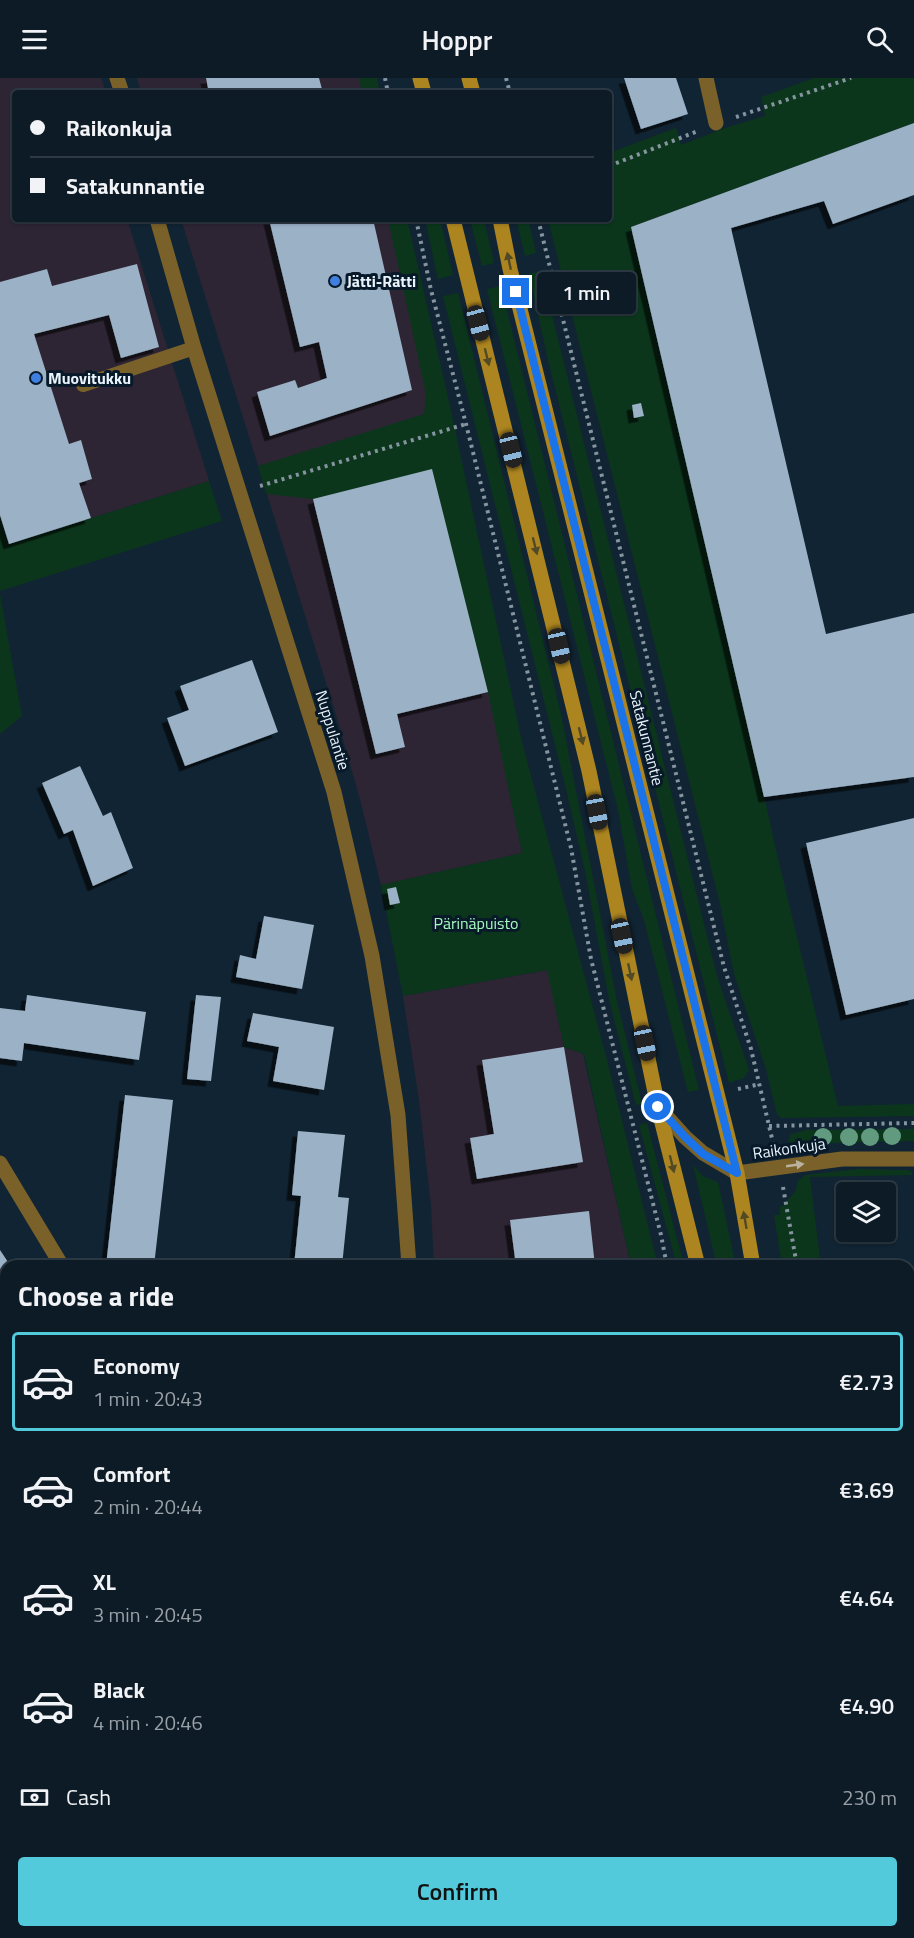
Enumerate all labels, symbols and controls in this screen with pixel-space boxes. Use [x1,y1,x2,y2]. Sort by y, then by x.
text: Hoppr [421,19,493,60]
icon: menu [18,23,51,56]
icon: search [863,23,896,56]
text: Raikonkuja [66,111,172,145]
text: Satakunnantie [66,169,205,203]
one-way arrow [503,252,513,270]
place label: Jätti-Rätti [347,269,416,293]
callout: 1 min [537,271,636,313]
marker: Jätti-Rätti [328,274,342,288]
text: 1 min [562,277,611,308]
route end [502,278,529,305]
car [465,303,491,343]
one-way arrow [483,348,493,367]
place label: Muovitukku [48,366,131,390]
marker: Muovitukku [29,371,43,385]
car [498,430,524,470]
one-way arrow [531,537,541,556]
car [546,626,572,666]
street label: Nuppulantie [310,687,356,773]
street label: Satakunnantie [624,688,670,788]
one-way arrow [576,727,586,745]
car [585,793,609,831]
park label: Pärinäpuisto [433,911,519,935]
car [609,917,635,955]
one-way arrow [626,963,635,982]
car [632,1024,658,1062]
route start [644,1093,671,1120]
street label: Raikonkuja [751,1131,827,1165]
one-way arrow [668,1154,678,1173]
one-way arrow [786,1161,805,1170]
map controls [836,1182,896,1242]
button: layers [836,1182,896,1242]
one-way arrow [740,1210,749,1229]
text: Choose a ride [18,1275,174,1316]
text: Economy [93,1349,180,1383]
icon: car [21,1355,75,1409]
text: €2.73 [839,1365,894,1399]
text: 1 min · 20:43 [93,1383,203,1414]
text: Comfort [93,1457,171,1491]
icon: car [21,1463,75,1517]
text: €3.69 [839,1473,894,1507]
text: 2 min · 20:44 [93,1491,203,1522]
text: XL [93,1565,116,1599]
icon: car [21,1571,75,1625]
text: €4.64 [839,1581,894,1615]
text: 3 min · 20:45 [93,1599,203,1630]
text: Black [93,1673,145,1707]
icon: car [21,1679,75,1733]
text: €4.90 [839,1689,894,1723]
text: 4 min · 20:46 [93,1707,203,1738]
text: Cash [66,1780,111,1814]
icon: cash [18,1781,51,1814]
text: 230 m [842,1782,897,1813]
button: Confirm [18,1857,897,1926]

